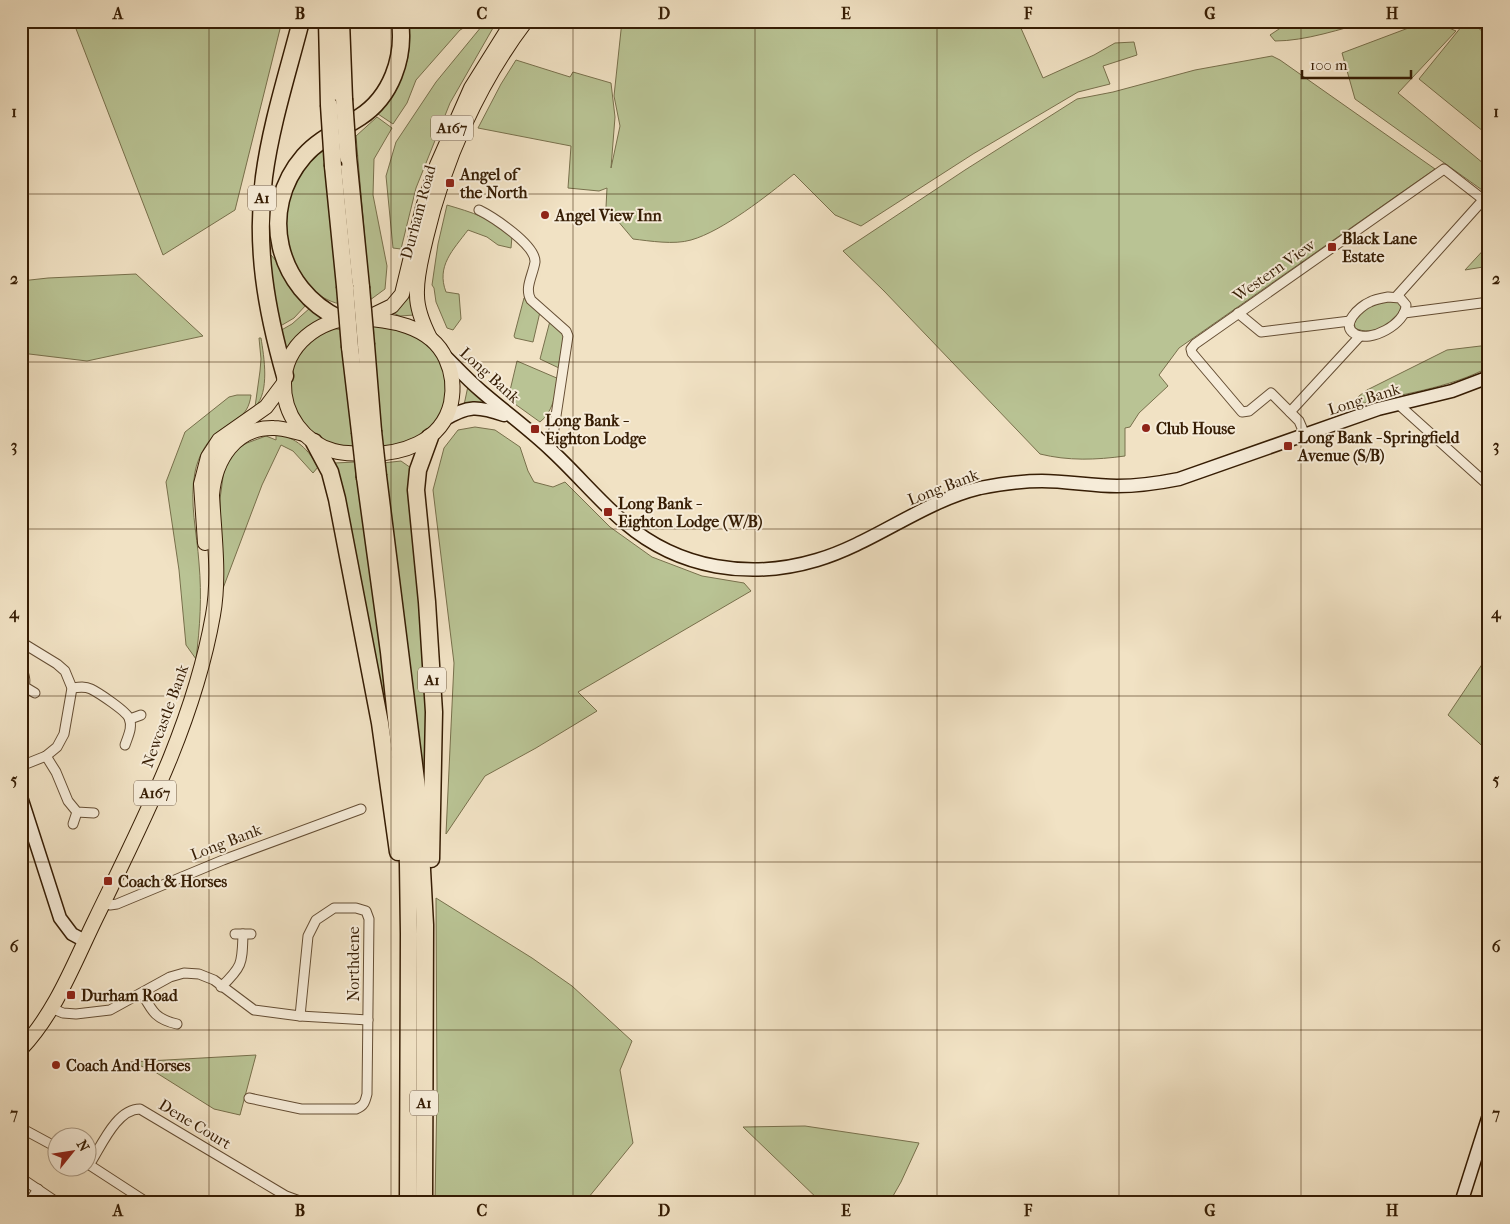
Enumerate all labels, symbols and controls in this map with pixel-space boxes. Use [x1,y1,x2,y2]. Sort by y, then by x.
text: A [112,4,124,23]
text: B [295,4,305,23]
text: C [477,4,488,23]
text: D [658,4,670,23]
text: E [841,4,851,23]
text: F [1023,4,1033,23]
text: G [1204,4,1216,23]
text: H [1386,4,1399,23]
scale bar [1302,48,1411,80]
text: 100 m [1310,56,1348,74]
text: 1 [11,102,17,121]
text: 1 [1493,102,1499,121]
road number: A167 [431,116,473,140]
street label: Durham Road [396,163,440,261]
place label: Angel of the North [459,165,528,202]
marker: Angel of the North [444,177,456,189]
road number: A1 [248,186,276,210]
place label: Angel View Inn [554,206,663,226]
marker: Angel View Inn [539,209,551,221]
place label: Black Lane Estate [1342,229,1417,266]
street label: Western View [1228,234,1320,306]
marker: Black Lane Estate [1326,241,1338,253]
text: 2 [10,269,18,288]
text: 2 [1492,269,1500,288]
street label: Long Bank [456,343,525,407]
street label: Long Bank [1326,379,1403,419]
place label: Long Bank - Eighton Lodge [545,411,646,449]
place label: Club House [1156,419,1235,438]
marker: Club House [1140,422,1152,434]
marker: Long Bank - Eighton Lodge [529,423,541,435]
place label: Long Bank - Springfield Avenue (S/B) [1297,428,1461,466]
text: 3 [11,436,17,456]
text: 3 [1493,436,1499,456]
marker: Long Bank - Springfield Avenue (S/B) [1282,440,1294,452]
street label: Long Bank [905,465,982,509]
place label: Long Bank - Eighton Lodge (W/B) [618,494,762,532]
marker: Long Bank - Eighton Lodge (W/B) [602,506,614,518]
text: 4 [8,603,20,623]
text: 4 [1490,603,1502,623]
street label: Newcastle Bank [138,661,193,770]
road number: A1 [418,668,446,692]
text: 5 [11,770,18,789]
text: 5 [1493,770,1500,789]
road number: A167 [134,780,176,806]
street label: Long Bank [188,820,265,864]
place label: Coach & Horses [118,872,227,891]
marker: Coach & Horses [102,875,114,887]
street label: Northdene [344,926,363,1002]
text: 6 [10,937,19,956]
text: 6 [1492,937,1501,956]
place label: Durham Road [81,986,179,1005]
marker: Durham Road [65,989,77,1001]
place label: Coach And Horses [66,1056,191,1075]
marker: Coach And Horses [50,1059,62,1071]
road number: A1 [410,1090,438,1116]
street label: Dene Court [155,1095,235,1153]
text: 7 [9,1104,18,1123]
text: 7 [1491,1104,1500,1123]
north arrow [48,1126,98,1176]
text: N [73,1137,93,1155]
text: A [112,1201,124,1220]
text: B [295,1201,305,1220]
text: C [477,1201,488,1220]
text: D [658,1201,670,1220]
text: E [841,1201,851,1220]
text: F [1023,1201,1033,1220]
text: G [1204,1201,1216,1220]
text: H [1386,1201,1399,1220]

